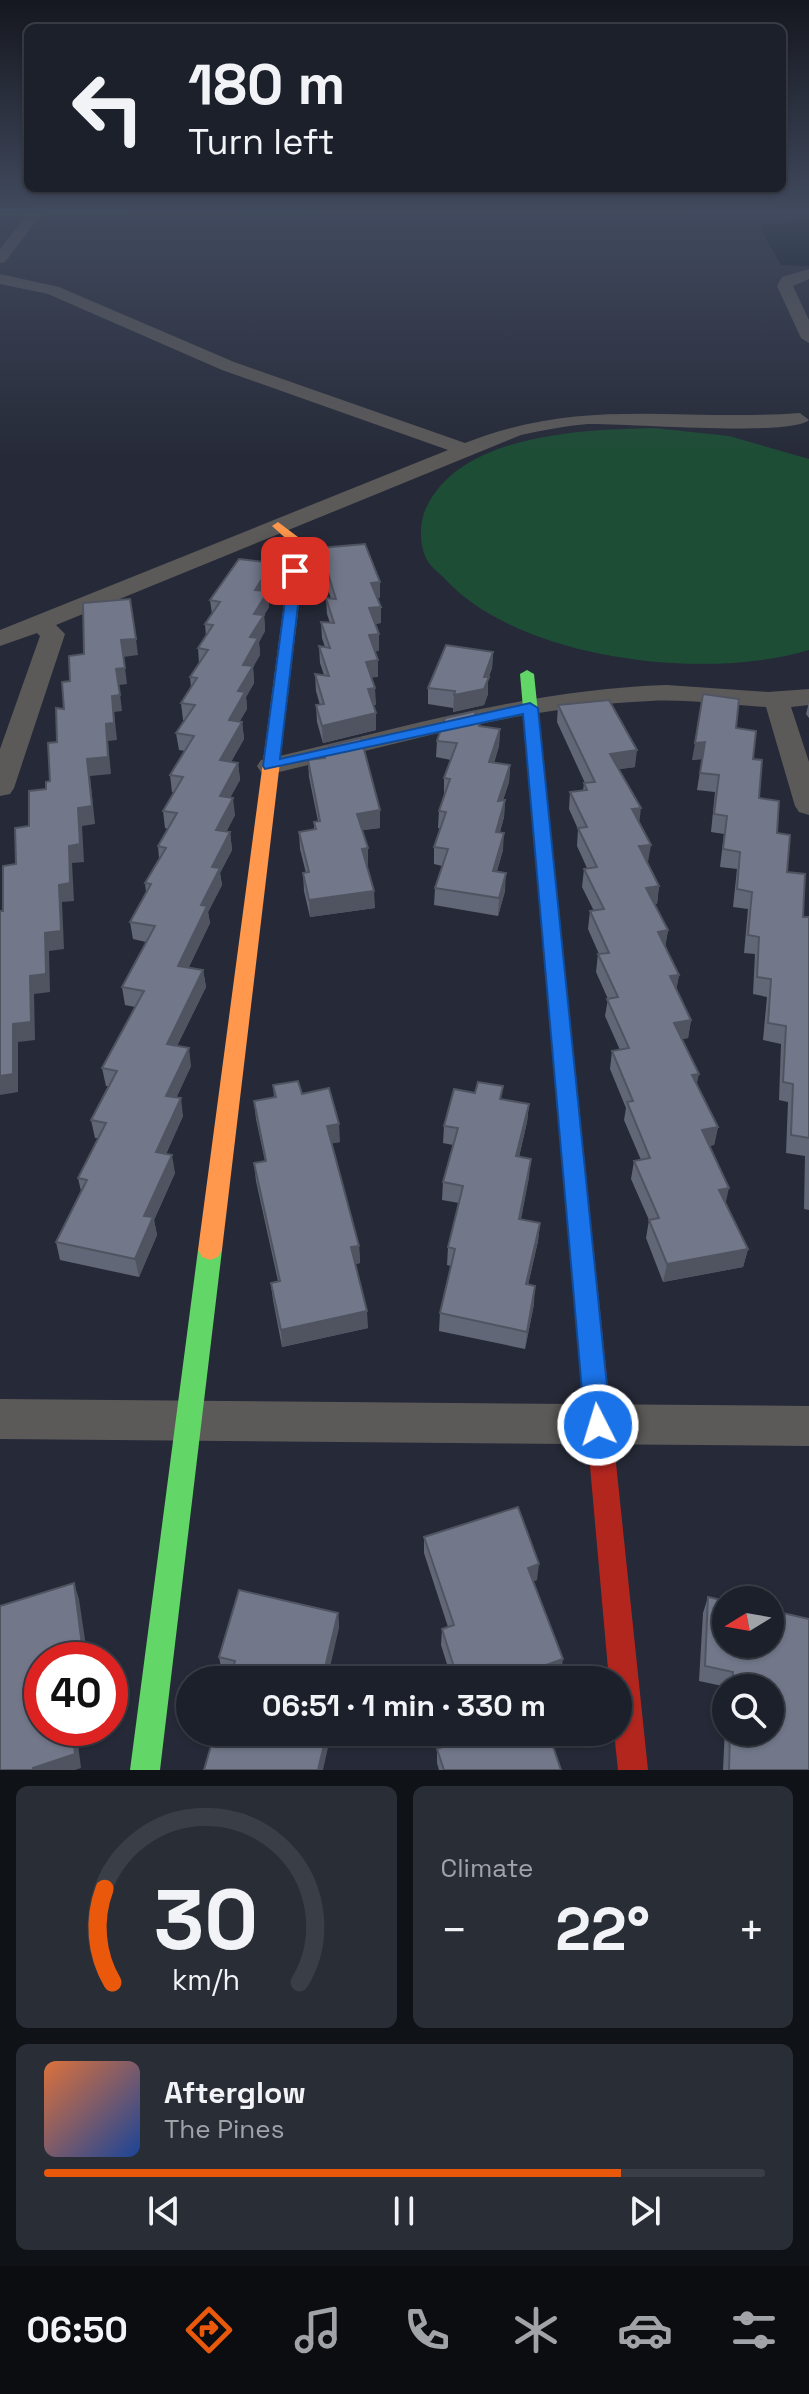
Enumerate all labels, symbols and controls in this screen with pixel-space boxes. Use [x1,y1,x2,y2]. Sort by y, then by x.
text: 180 m [188,49,345,120]
icon: left [56,56,160,160]
text: Turn left [188,119,335,165]
pin [261,537,329,605]
icon: arrive [273,549,317,593]
position arrow [556,1383,640,1467]
north arrow [712,1586,784,1658]
map controls [712,1586,784,1746]
speed limit sign: 40 [24,1642,128,1746]
button: search [712,1674,784,1746]
text: 06:51 · 1 min · 330 m [262,1686,546,1725]
text: Climate [441,1851,533,1885]
text: 30 [154,1867,258,1973]
text: 22° [555,1891,650,1968]
text: − [441,1902,468,1958]
text: + [738,1902,765,1958]
text: km/h [172,1962,240,1998]
text: Afterglow [164,2073,306,2112]
text: The Pines [164,2112,284,2146]
icon: previous [142,2189,186,2233]
icon: pause [382,2189,426,2233]
icon: next [623,2189,667,2233]
icon: directions [181,2302,237,2358]
icon: music [290,2302,346,2358]
icon: phone [399,2302,455,2358]
icon: climate [508,2302,564,2358]
icon: car [617,2302,673,2358]
icon: filters [726,2302,782,2358]
text: 06:50 [27,2307,128,2353]

